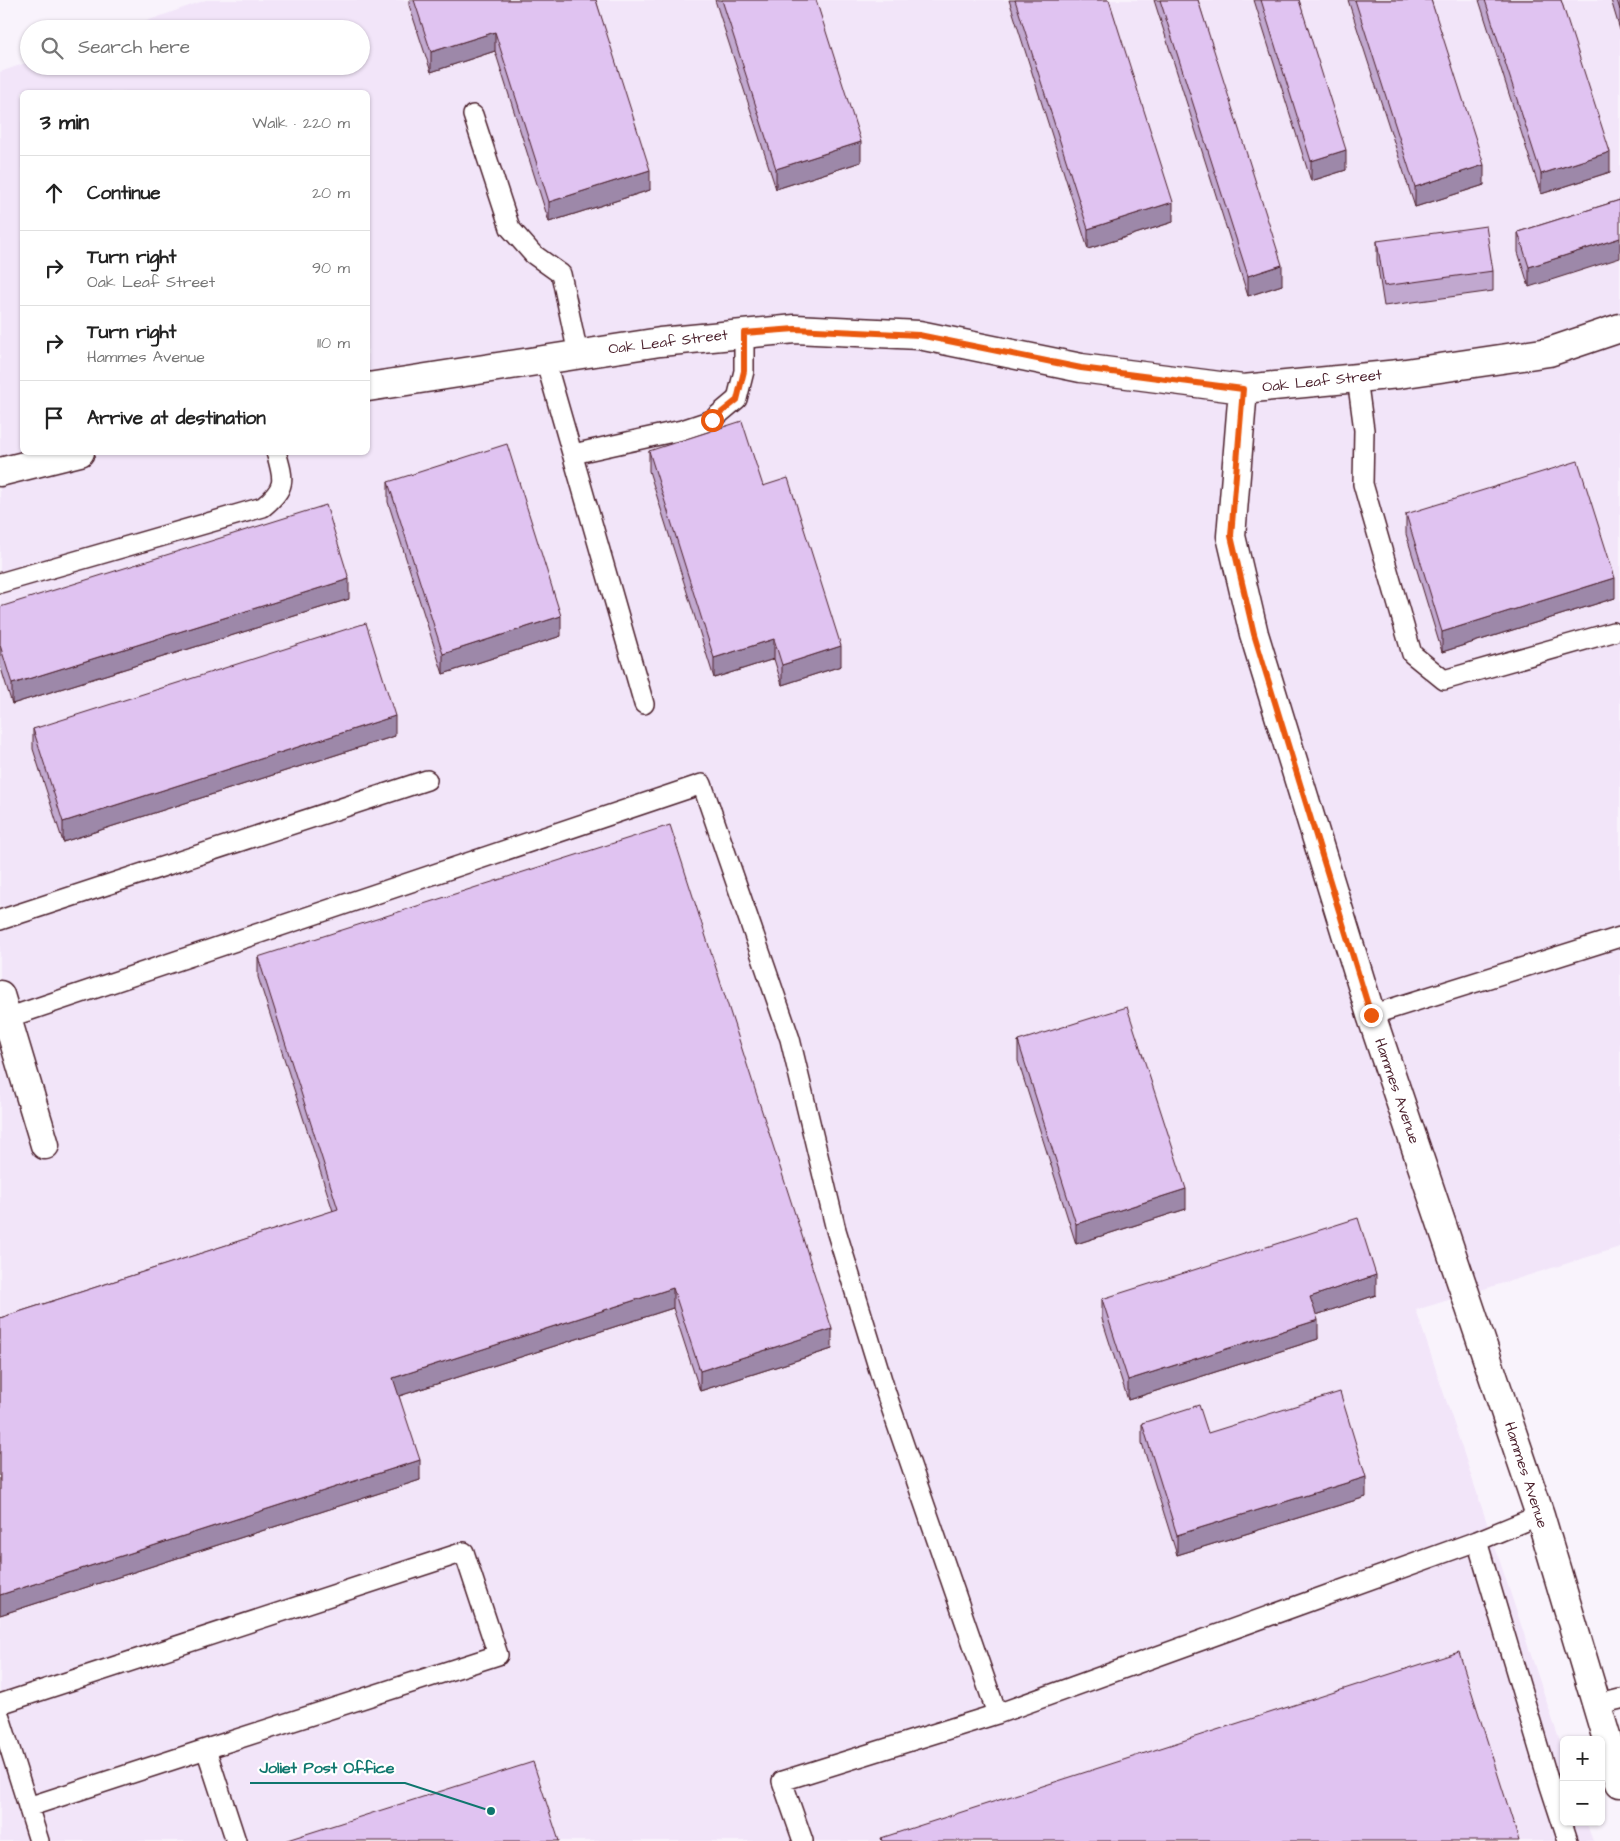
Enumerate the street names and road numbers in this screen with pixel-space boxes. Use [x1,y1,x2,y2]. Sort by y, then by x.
street label: Oak Leaf Street [607,324,729,360]
street label: Oak Leaf Street [1261,364,1383,398]
street label: Hammes Avenue [1369,1035,1425,1147]
street label: Hammes Avenue [1499,1419,1553,1531]

